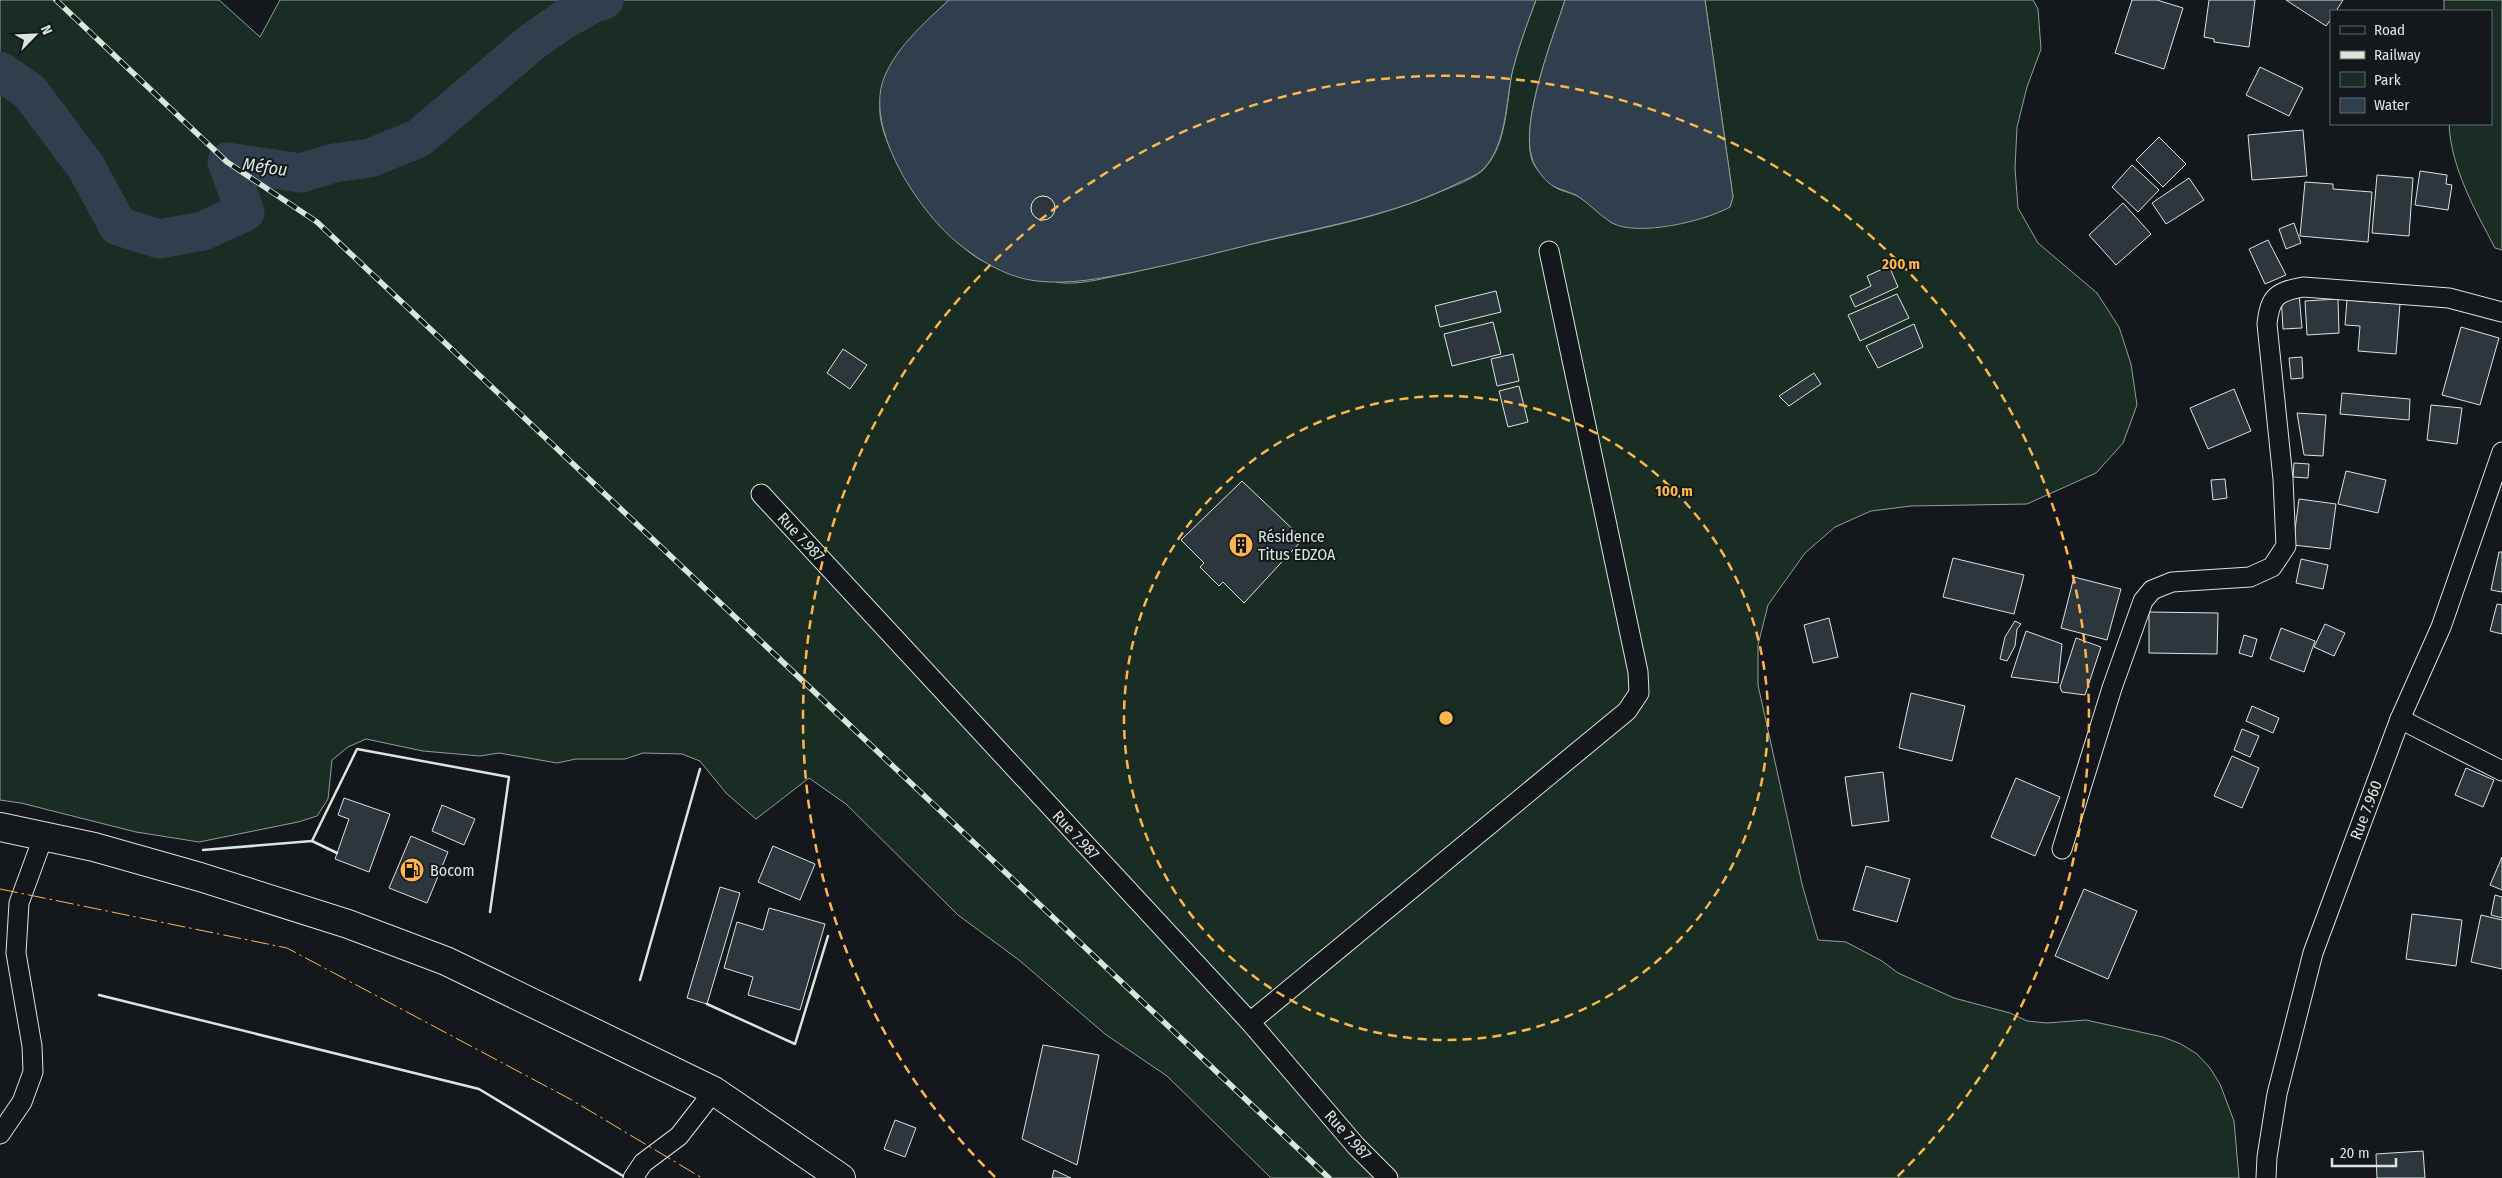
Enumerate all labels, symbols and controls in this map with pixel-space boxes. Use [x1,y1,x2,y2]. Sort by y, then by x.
north arrow [10,10,60,60]
legend [2330,10,2492,125]
text: Road [2374,21,2405,39]
text: N [37,23,56,37]
text: Railway [2374,46,2421,64]
text: Park [2374,71,2401,89]
text: Water [2374,96,2410,114]
water label: Méfou [241,153,289,181]
text: 200 m [1881,255,1920,273]
text: 100 m [1655,482,1693,500]
street label: Rue 7.987 [773,508,829,566]
place label: Résidence Titus EDZOA [1258,527,1336,564]
building icon: Résidence Titus EDZOA [1228,532,1254,558]
centre of rings [1437,709,1455,727]
street label: Rue 7.960 [2346,778,2386,842]
street label: Rue 7.987 [1048,806,1104,864]
fuel station icon: Bocom [399,857,425,883]
place label: Bocom [430,861,474,880]
street label: Rue 7.987 [1321,1106,1376,1164]
scale bar [2332,1136,2396,1168]
text: 20 m [2340,1144,2370,1162]

